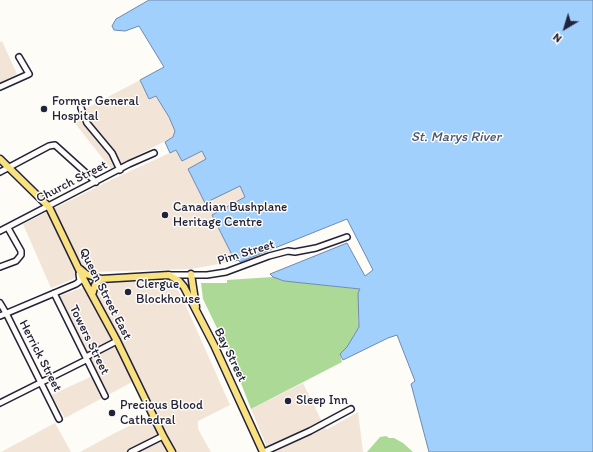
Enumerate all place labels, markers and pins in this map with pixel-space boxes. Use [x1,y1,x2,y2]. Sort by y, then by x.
place label: Former General Hospital [52,94,139,125]
marker: Former General Hospital [39,104,49,114]
place label: Canadian Bushplane Heritage Centre [173,200,287,231]
marker: Canadian Bushplane Heritage Centre [160,210,170,220]
place label: Clergue Blockhouse [136,277,200,308]
marker: Clergue Blockhouse [123,287,133,297]
place label: Sleep Inn [296,393,348,409]
marker: Sleep Inn [283,396,293,406]
place label: Precious Blood Cathedral [120,398,203,429]
marker: Precious Blood Cathedral [107,408,117,418]

